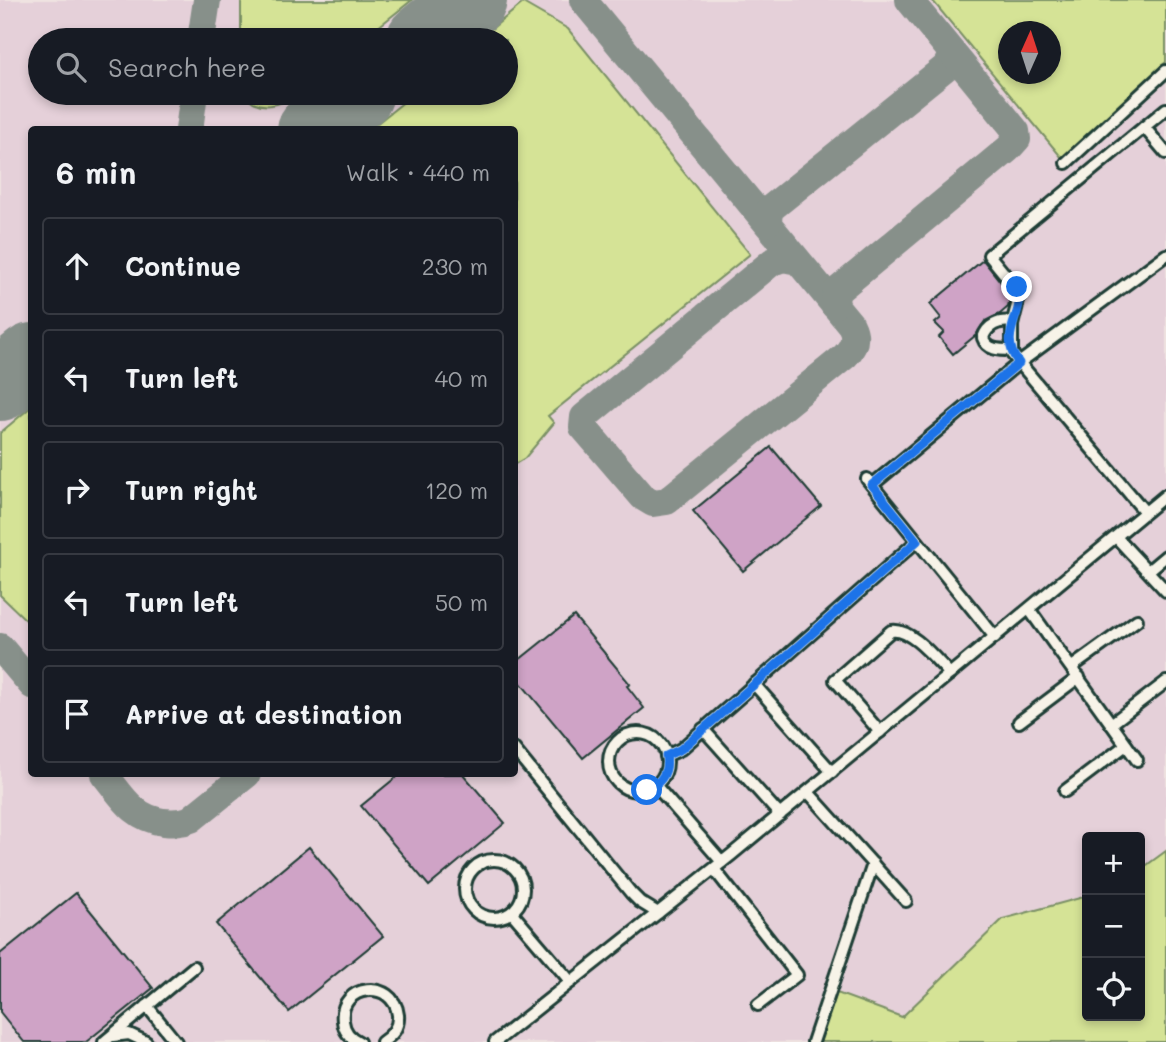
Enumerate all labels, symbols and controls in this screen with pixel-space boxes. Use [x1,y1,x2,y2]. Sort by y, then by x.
north arrow [998,21,1061,84]
search box [28,28,518,105]
icon: search [52,48,90,86]
text: Search here [108,50,266,84]
text: 6 min [56,152,136,192]
text: Walk · 440 m [346,157,490,187]
icon: ahead [58,247,96,285]
text: Continue [125,249,241,283]
text: 230 m [422,251,488,281]
route end [1001,271,1032,302]
icon: left [58,359,96,397]
text: Turn left [125,361,238,395]
text: 40 m [435,363,488,393]
icon: right [58,471,96,509]
text: Turn right [125,473,258,507]
text: 120 m [425,475,488,505]
icon: left [58,583,96,621]
text: Turn left [125,585,238,619]
text: 50 m [435,587,488,617]
icon: arrive [58,695,96,733]
text: Arrive at destination [125,697,402,731]
route start [631,774,662,805]
map controls [1082,832,1145,1021]
button: + [1082,832,1145,895]
button: − [1082,895,1145,958]
button: locate [1082,958,1145,1021]

